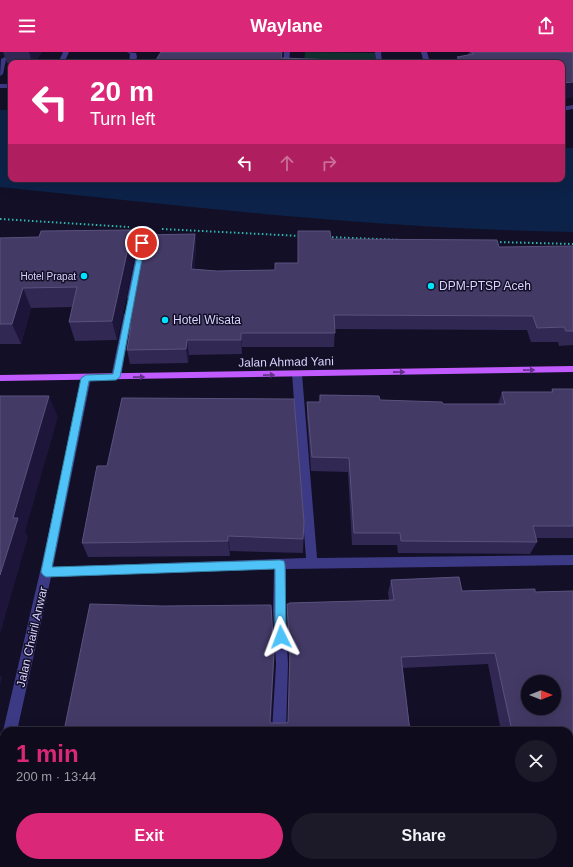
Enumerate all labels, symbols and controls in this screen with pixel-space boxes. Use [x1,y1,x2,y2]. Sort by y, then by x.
icon: menu [16,15,38,37]
icon: share [535,15,557,37]
text: Waylane [250,16,323,36]
icon: left [24,76,76,128]
text: 20 m [90,76,154,107]
text: Turn left [90,109,155,129]
icon: left [234,152,256,174]
icon: ahead [276,152,298,174]
icon: right [318,152,340,174]
pin [125,226,159,260]
icon: arrive [131,232,153,254]
place label: Hotel Prapat [20,271,76,282]
marker: Hotel Prapat [79,271,89,281]
place label: DPM-PTSP Aceh [439,279,531,293]
marker: DPM-PTSP Aceh [426,281,436,291]
place label: Hotel Wisata [173,313,241,327]
marker: Hotel Wisata [160,315,170,325]
street label: Jalan Ahmad Yani [238,354,334,370]
one-way arrow [523,367,536,373]
one-way arrow [393,369,405,376]
one-way arrow [263,372,276,378]
one-way arrow [133,374,146,380]
street label: Jalan Chairil Anwar [14,585,50,689]
position arrow [260,616,302,658]
north arrow [521,675,561,715]
map controls [521,675,561,715]
text: 1 min [16,740,79,767]
button: close [515,740,557,782]
text: 200 m · 13:44 [16,769,96,784]
button: Exit [16,813,283,859]
button: Share [291,813,557,859]

